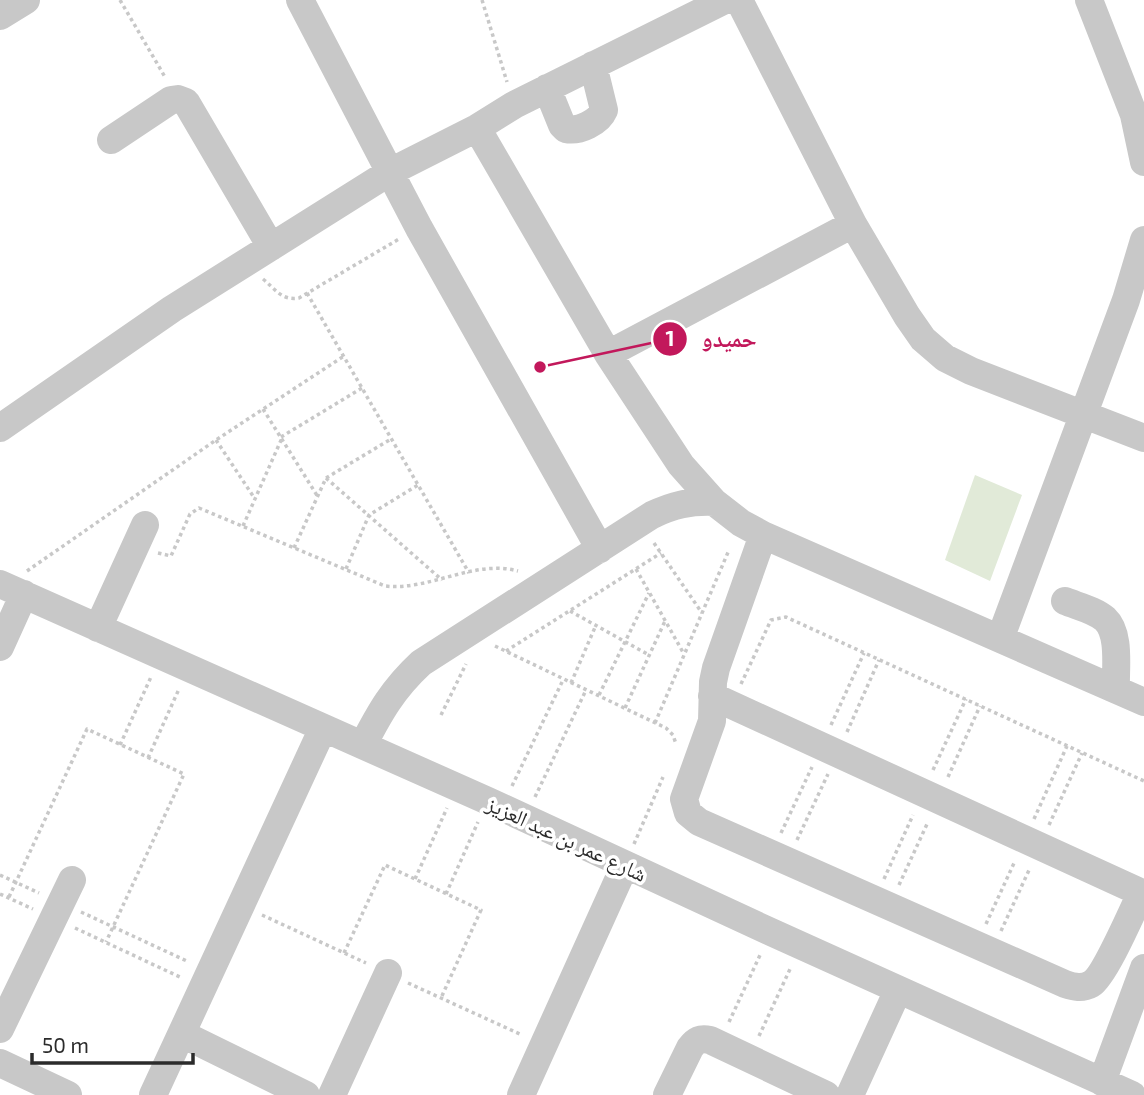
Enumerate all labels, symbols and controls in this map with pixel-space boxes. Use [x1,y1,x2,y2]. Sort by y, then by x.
callout: حميدو [653,317,771,361]
text: حميدو [701,324,757,353]
text: 1 [665,325,675,350]
street label: شارع عمر بن عبد العزيز [481,790,651,888]
scale bar [32,1021,192,1066]
text: 50 m [42,1032,89,1057]

